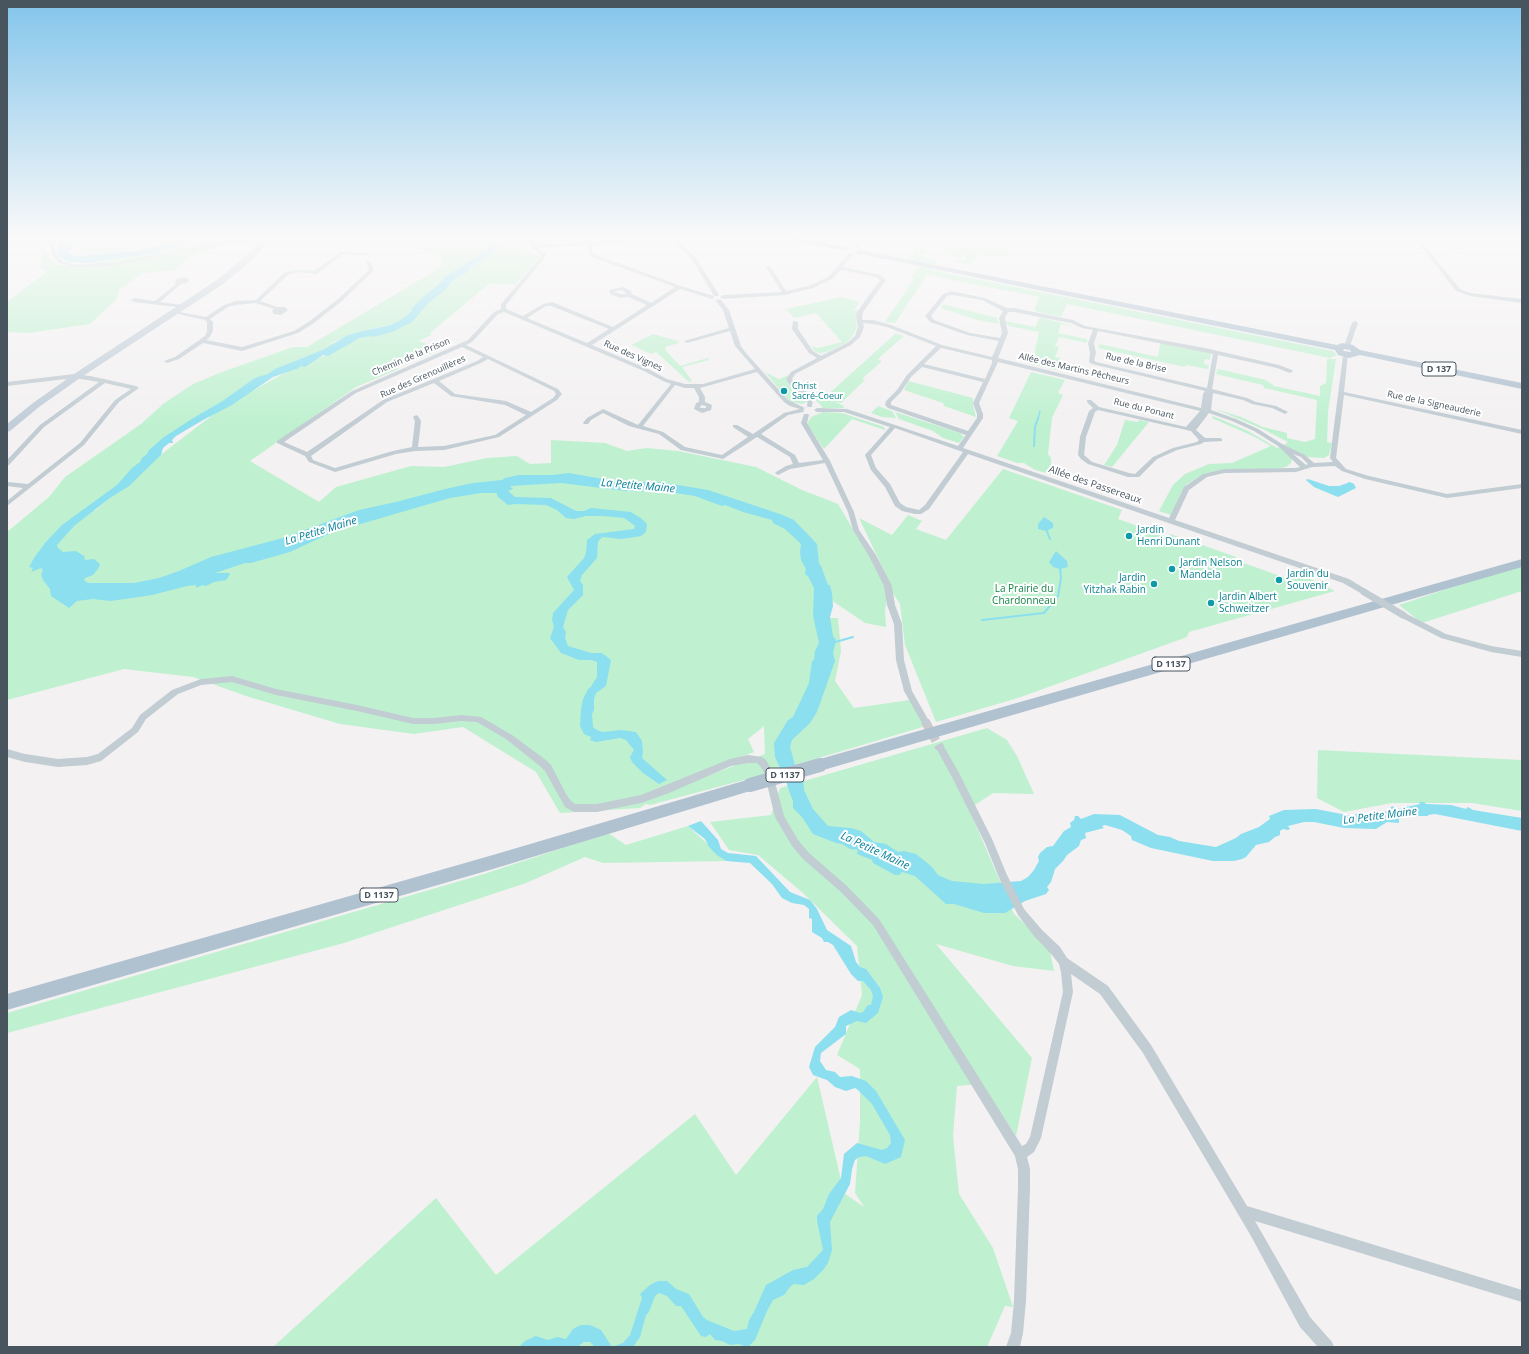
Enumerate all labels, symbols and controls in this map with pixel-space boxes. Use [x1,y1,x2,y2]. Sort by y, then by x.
street label: Chemin de la Prison [370,336,452,378]
street label: Rue des Vignes [602,338,664,374]
street label: Allée des Martins Pêcheurs [1018,351,1130,387]
street label: Rue de la Brise [1105,351,1167,375]
street label: Rue des Grenouillères [379,353,467,401]
road number: D 137 [1422,362,1456,376]
place label: Christ Sacré-Coeur [792,381,843,402]
marker: Christ Sacré-Coeur [779,386,789,396]
street label: Rue de la Signeauderie [1386,389,1482,419]
street label: Rue du Ponant [1113,396,1175,422]
street label: Allée des Passereaux [1047,463,1143,507]
water label: La Petite Maine [600,476,676,496]
water label: La Petite Maine [283,514,359,548]
place label: Jardin Henri Dunant [1137,524,1200,548]
marker: Jardin Henri Dunant [1124,531,1134,541]
place label: Jardin Nelson Mandela [1180,557,1242,580]
marker: Jardin Nelson Mandela [1167,564,1177,574]
place label: Jardin du Souvenir [1287,568,1329,592]
place label: Jardin Yitzhak Rabin [1084,572,1146,596]
marker: Jardin du Souvenir [1274,575,1284,585]
marker: Jardin Yitzhak Rabin [1149,579,1159,589]
park label: La Prairie du Chardonneau [992,583,1056,606]
place label: Jardin Albert Schweitzer [1219,591,1277,614]
marker: Jardin Albert Schweitzer [1206,598,1216,608]
road number: D 1137 [1152,657,1190,671]
road number: D 1137 [766,768,804,782]
water label: La Petite Maine [1342,805,1418,827]
water label: La Petite Maine [838,829,912,873]
road number: D 1137 [360,888,398,902]

